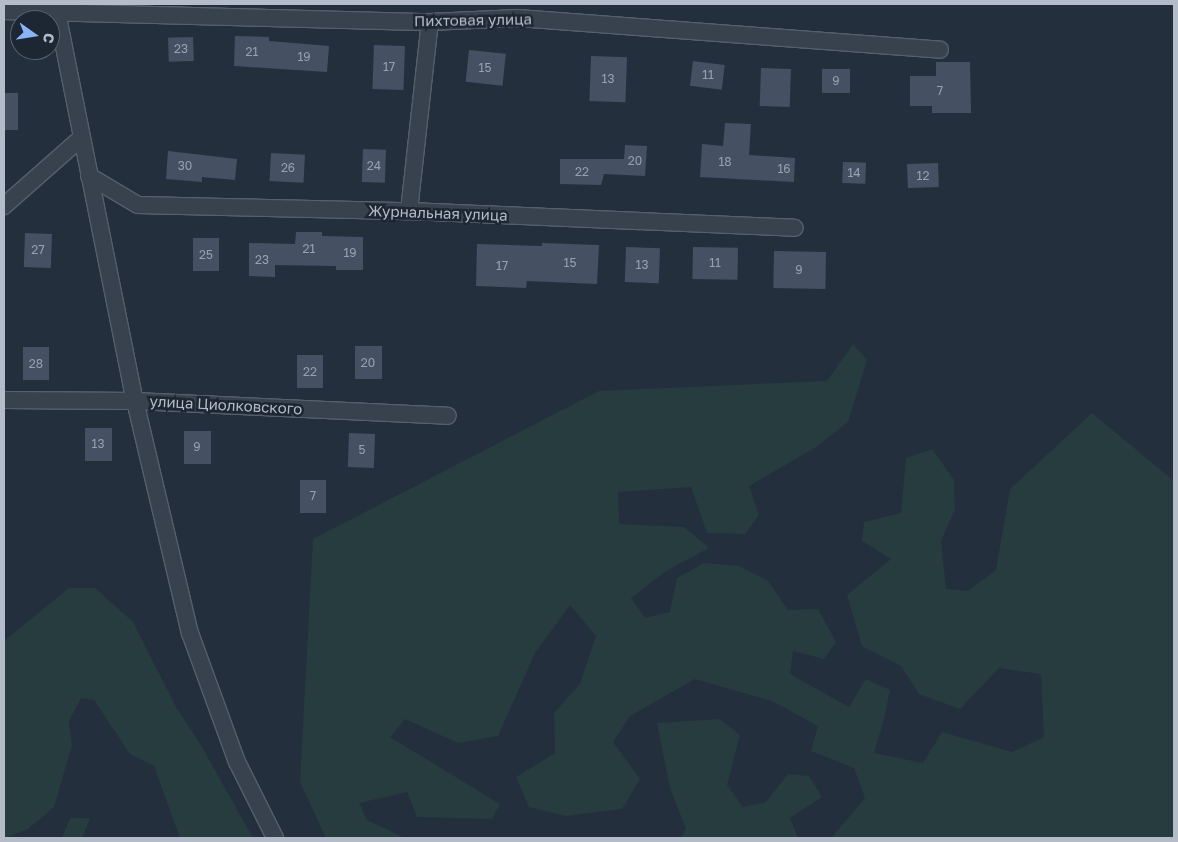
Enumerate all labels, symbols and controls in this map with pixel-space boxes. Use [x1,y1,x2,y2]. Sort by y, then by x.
north arrow [10,10,60,60]
street label: Пихтовая улица [414,10,532,30]
text: С [40,31,59,45]
house number: 23 [174,42,188,56]
house number: 21 [246,45,258,59]
house number: 19 [297,50,311,64]
house number: 17 [383,60,395,74]
house number: 15 [479,61,491,75]
house number: 11 [702,68,714,82]
house number: 13 [602,72,614,86]
house number: 9 [832,74,840,88]
house number: 7 [937,84,943,98]
house number: 20 [628,154,642,168]
house number: 18 [718,155,732,169]
house number: 30 [178,159,192,173]
house number: 24 [367,159,381,173]
house number: 26 [281,161,295,175]
house number: 16 [777,162,791,176]
house number: 22 [575,165,589,179]
house number: 14 [847,166,861,180]
house number: 12 [917,169,929,183]
street label: Журнальная улица [368,202,508,224]
house number: 21 [303,242,315,256]
house number: 27 [31,243,45,257]
house number: 19 [343,246,357,260]
house number: 25 [199,248,213,262]
house number: 23 [255,253,269,267]
house number: 15 [564,256,576,270]
house number: 11 [709,256,721,270]
house number: 13 [636,258,648,272]
house number: 17 [496,259,508,273]
house number: 9 [795,263,803,277]
house number: 20 [361,356,375,370]
house number: 28 [29,357,43,371]
house number: 22 [303,365,317,379]
street label: улица Циолковского [149,392,303,418]
house number: 13 [92,437,104,451]
house number: 9 [193,440,201,454]
house number: 5 [359,443,365,457]
house number: 7 [310,489,316,503]

